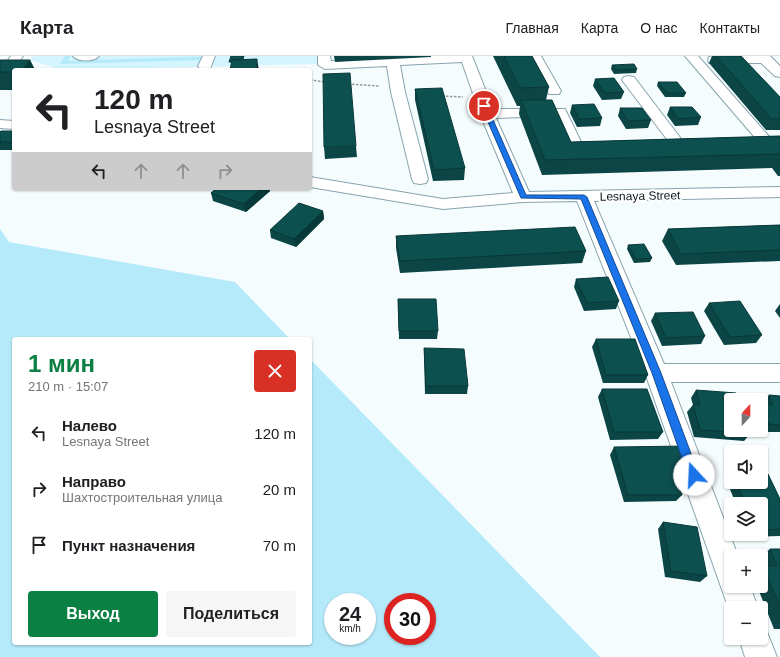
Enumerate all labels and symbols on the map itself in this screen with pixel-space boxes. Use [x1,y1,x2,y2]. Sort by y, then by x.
pin [467,89,501,123]
street label: Lesnaya Street [600,188,681,204]
north arrow [724,393,768,437]
position arrow [673,454,715,496]
speed limit sign: 30 [384,593,436,645]

